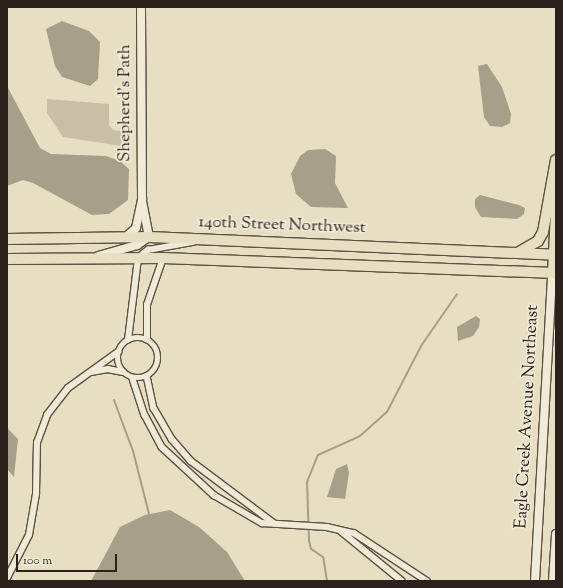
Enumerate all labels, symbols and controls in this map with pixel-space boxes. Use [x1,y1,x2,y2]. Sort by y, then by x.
street label: Shepherd's Path [116,44,136,162]
street label: 140th Street Northwest [198,213,366,239]
street label: Eagle Creek Avenue Northeast [512,305,544,529]
scale bar [18,546,119,572]
text: 100 m [23,552,52,570]

